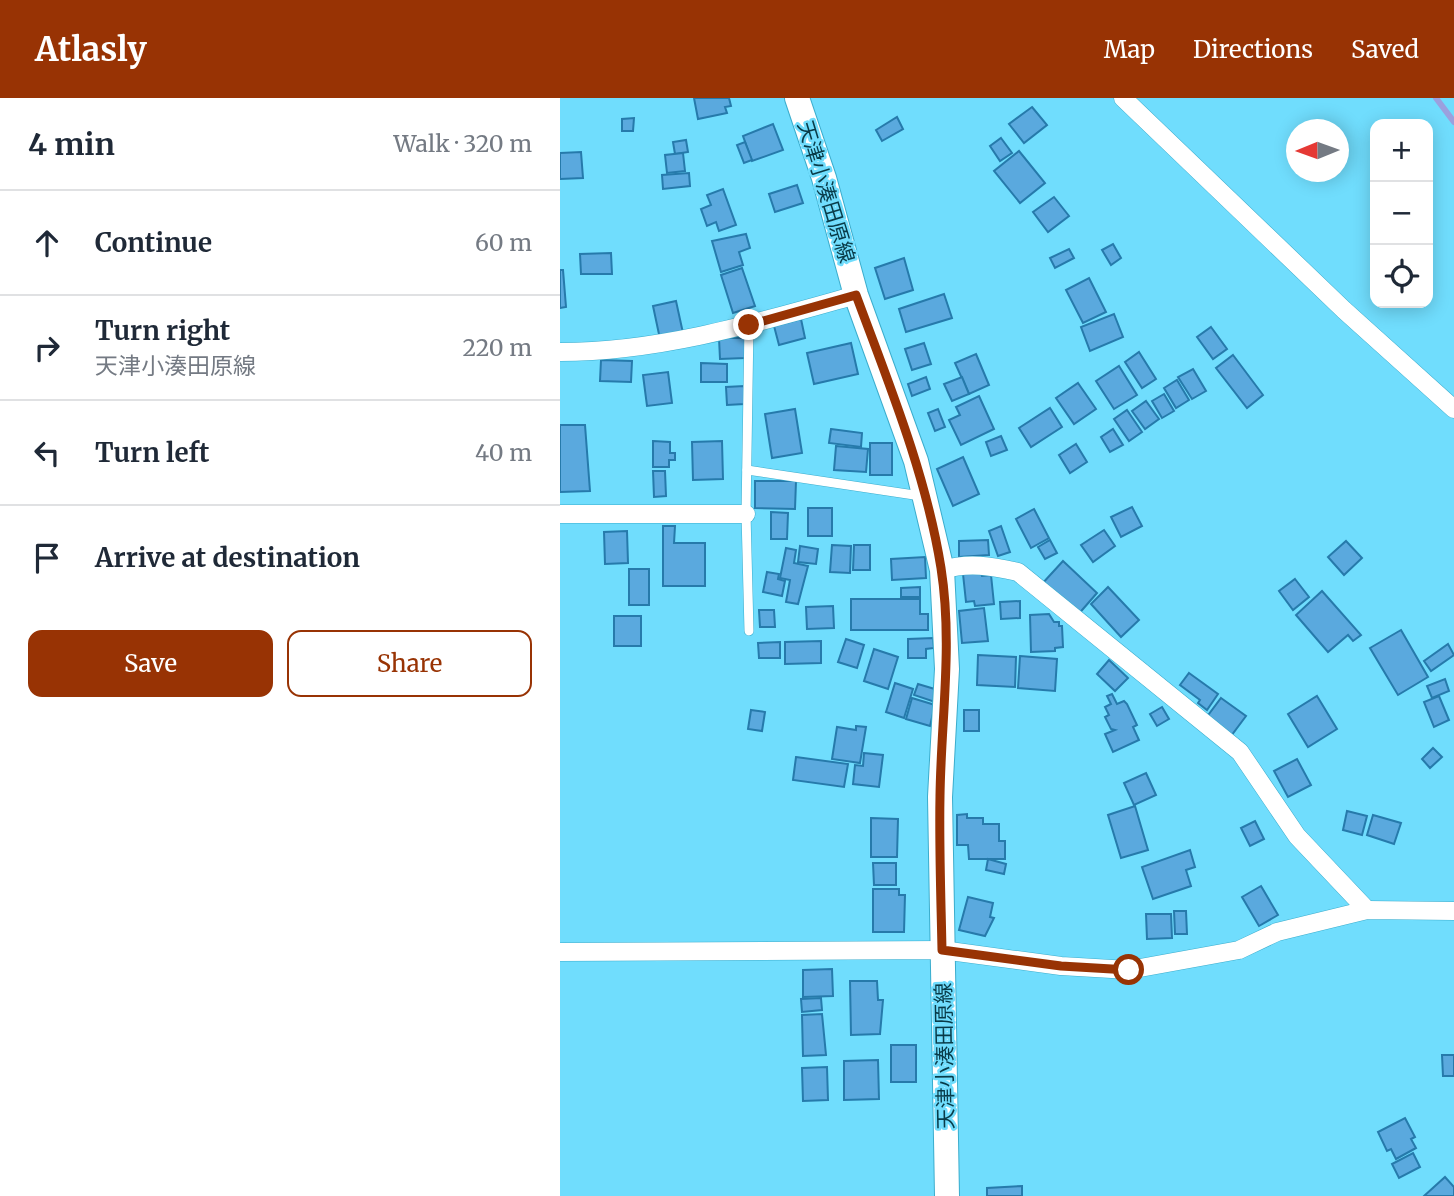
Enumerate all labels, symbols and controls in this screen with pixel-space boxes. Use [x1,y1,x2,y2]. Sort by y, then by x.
text: Atlasly [35,29,147,70]
text: Map [1104,34,1155,65]
text: Directions [1193,34,1313,65]
text: Saved [1351,34,1419,65]
street label: 天津小湊田原線 [792,118,861,266]
north arrow [1286,119,1349,182]
map controls [1370,119,1433,308]
button: + [1370,119,1433,182]
text: 4 min [28,125,115,163]
text: Walk · 320 m [394,129,532,158]
button: − [1370,182,1433,245]
icon: ahead [28,224,66,262]
text: Continue [95,226,212,259]
text: 60 m [475,228,532,257]
button: locate [1370,245,1433,308]
route end [733,309,764,340]
text: Turn right [95,314,230,347]
icon: right [28,329,66,367]
text: 220 m [462,333,532,362]
text: 天津小湊田原線 [95,351,256,380]
icon: left [28,434,66,472]
text: Turn left [95,436,209,469]
text: 40 m [475,438,532,467]
icon: arrive [28,539,66,577]
text: Arrive at destination [95,541,360,574]
button: Save [28,630,273,697]
button: Share [287,630,532,697]
route start [1113,954,1144,985]
street label: 天津小湊田原線 [930,982,959,1130]

